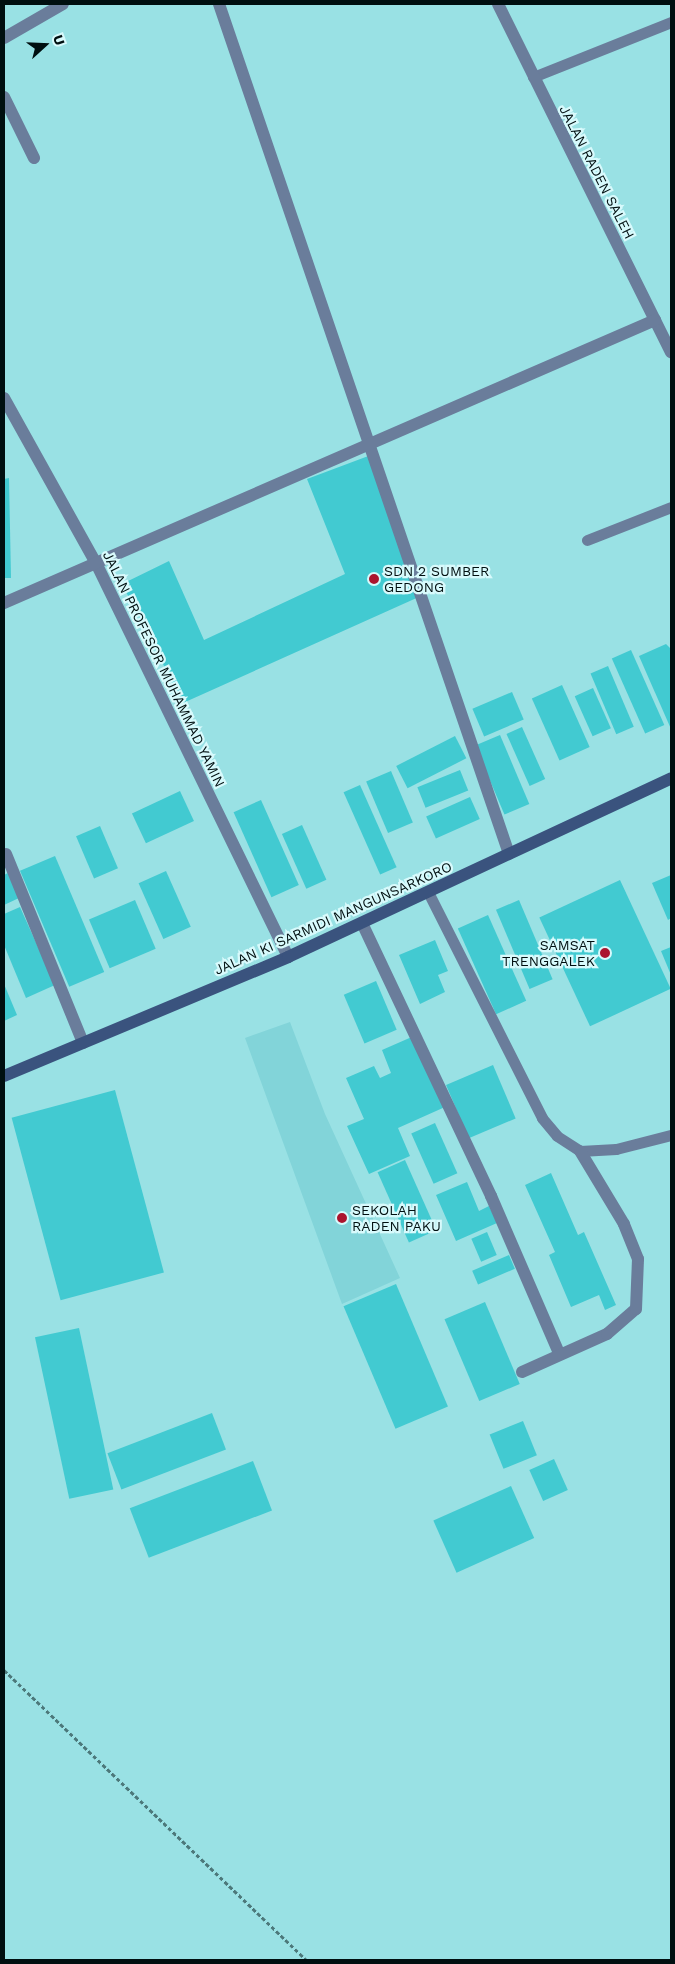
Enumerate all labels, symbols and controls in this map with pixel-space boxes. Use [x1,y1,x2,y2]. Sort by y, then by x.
north arrow [20,20,70,70]
text: U [50,32,68,47]
street label: JALAN RADEN SALEH [556,102,638,242]
street label: JALAN PROFESOR MUHAMMAD YAMIN [99,548,229,790]
place label: SDN 2 SUMBER GEDONG [384,563,489,596]
marker: SDN 2 SUMBER GEDONG [368,573,380,585]
street label: JALAN KI SARMIDI MANGUNSARKORO [212,858,454,978]
place label: SAMSAT TRENGGALEK [502,937,595,970]
marker: SAMSAT TRENGGALEK [599,947,611,959]
place label: SEKOLAH RADEN PAKU [352,1202,441,1234]
marker: SEKOLAH RADEN PAKU [336,1212,348,1224]

